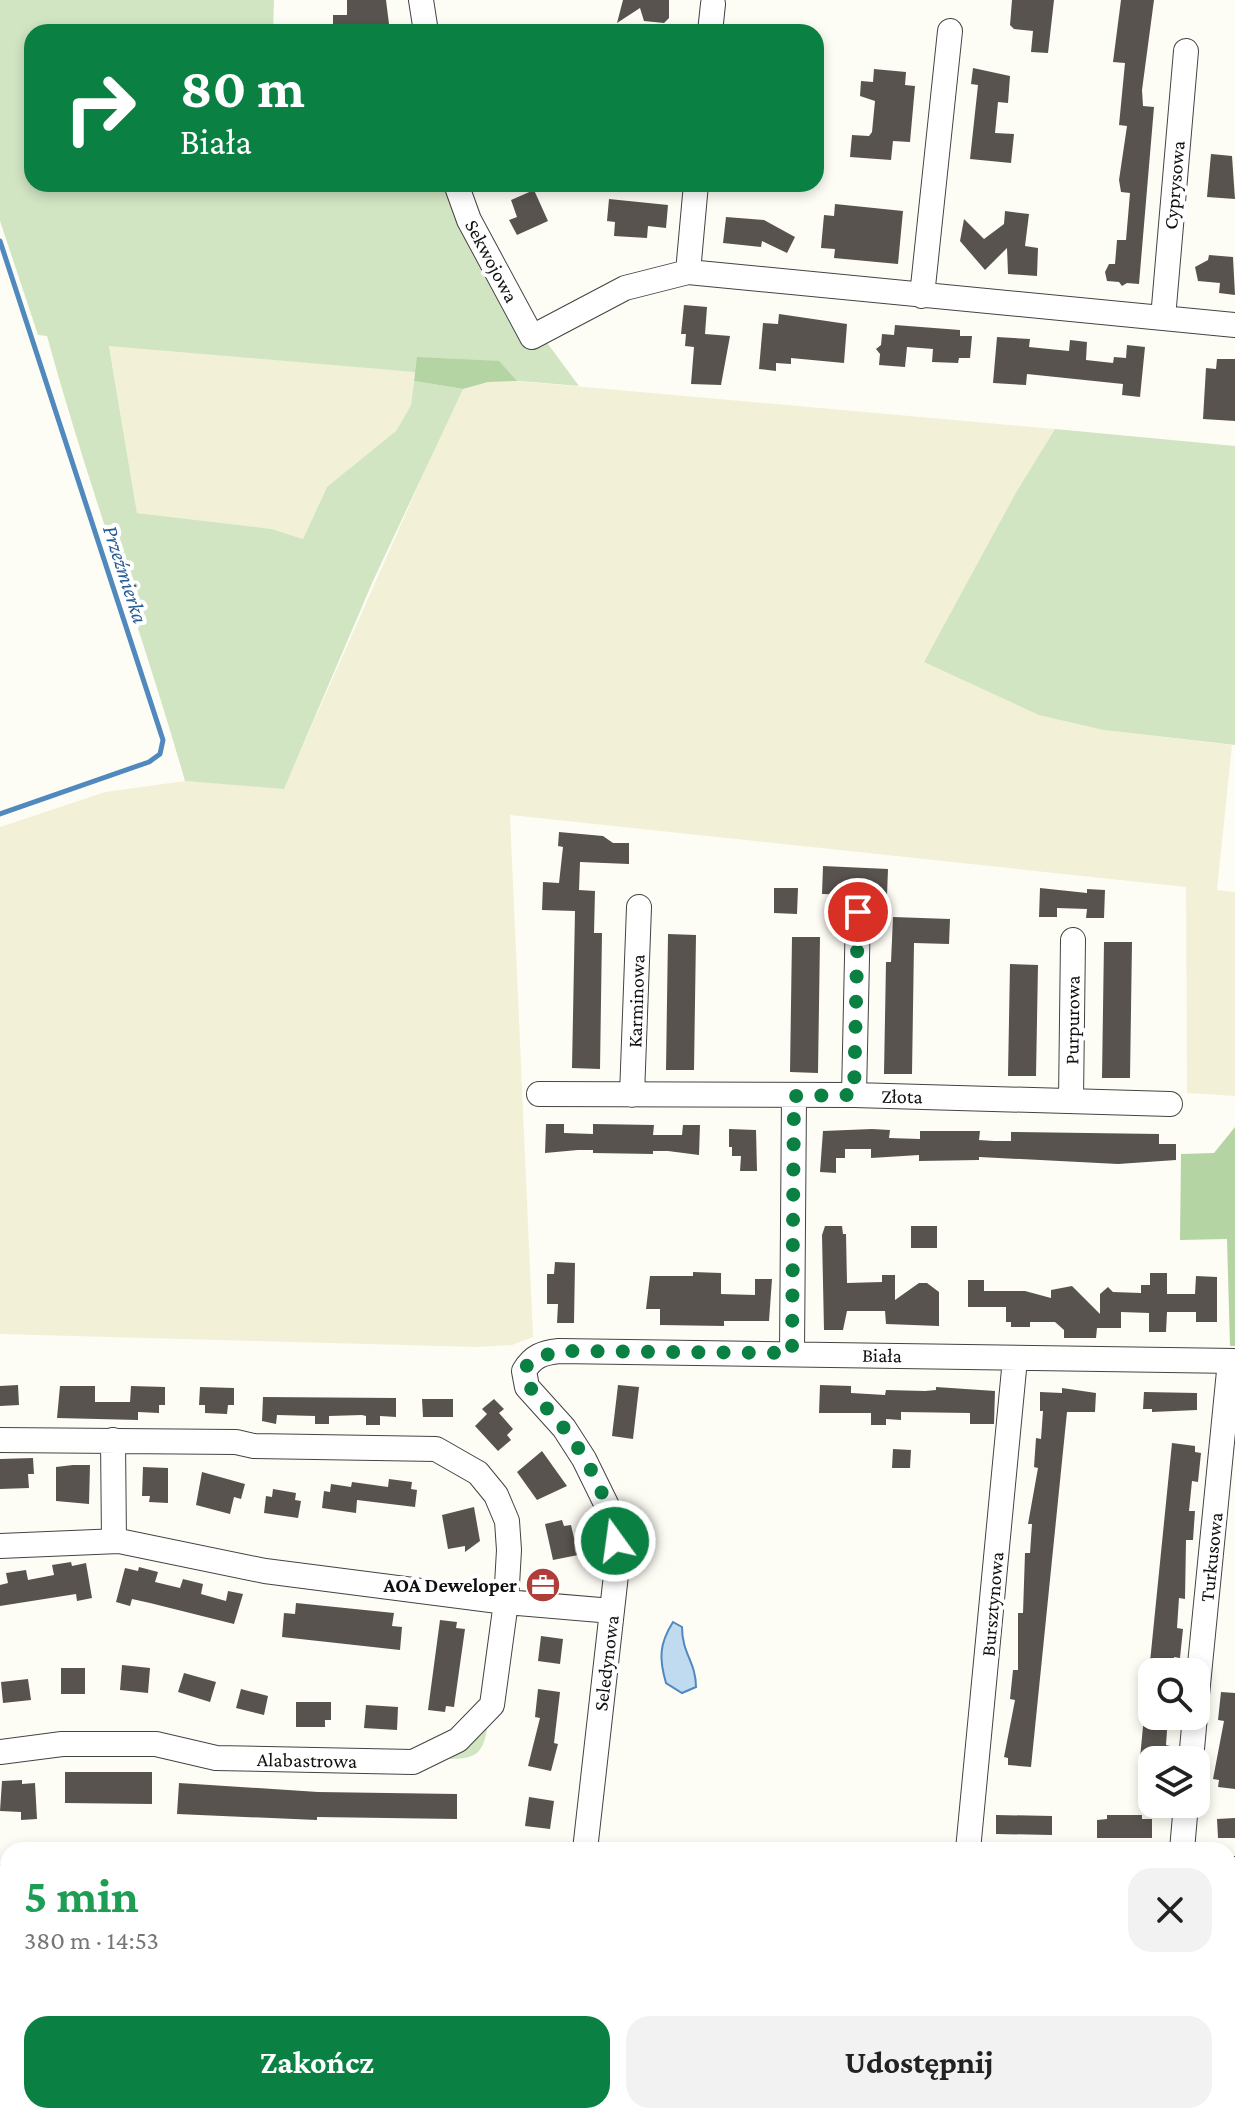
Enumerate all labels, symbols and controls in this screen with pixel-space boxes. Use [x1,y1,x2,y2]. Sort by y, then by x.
icon: right [48,56,152,160]
text: 80 m [180,57,305,119]
text: Biała [180,122,252,162]
street label: Cyprysowa [1159,140,1190,231]
street label: Sekwojowa [460,216,523,307]
water label: Przeźmierka [98,522,153,626]
pin [824,878,892,946]
icon: arrive [836,890,880,934]
street label: Karminowa [623,954,649,1048]
street label: Purpurowa [1060,975,1085,1065]
street label: Złota [881,1085,923,1107]
street label: Biała [862,1344,902,1366]
position arrow [573,1499,657,1583]
street label: Turkusowa [1195,1511,1227,1603]
street label: Bursztynowa [976,1551,1009,1657]
office icon: AOA Deweloper [524,1566,562,1604]
place label: AOA Deweloper [383,1574,517,1596]
street label: Seledynowa [589,1614,624,1712]
map controls [1138,1658,1210,1818]
button: search [1138,1658,1210,1730]
button: layers [1138,1746,1210,1818]
street label: Alabastrowa [257,1748,357,1772]
button: close [1128,1868,1212,1952]
text: 5 min [24,1869,139,1922]
text: 380 m · 14:53 [24,1926,159,1955]
button: Zakończ [24,2016,610,2108]
button: Udostępnij [626,2016,1212,2108]

